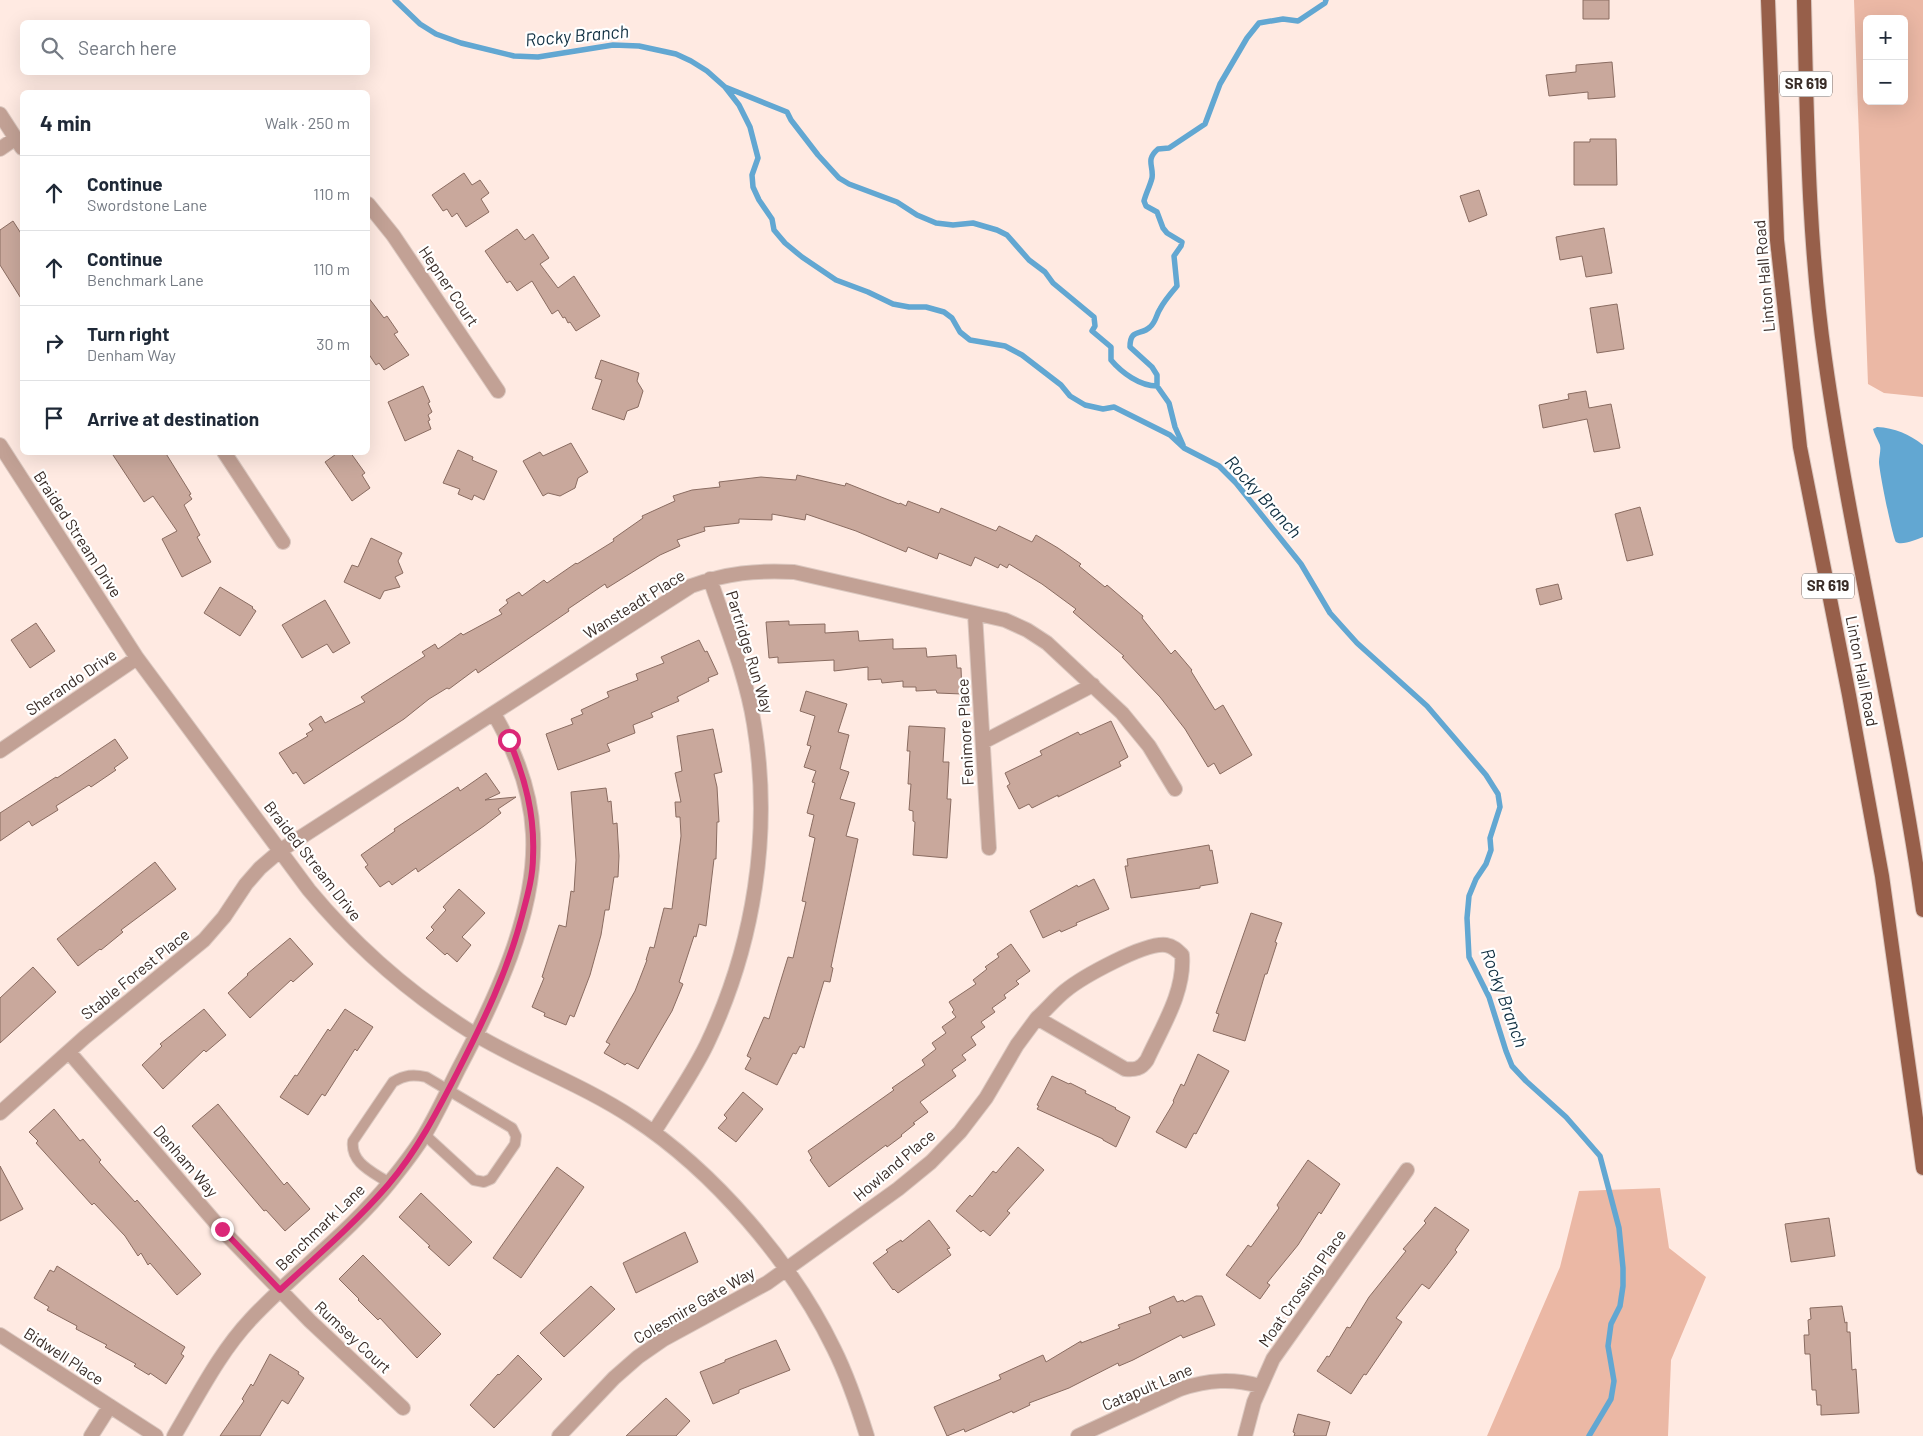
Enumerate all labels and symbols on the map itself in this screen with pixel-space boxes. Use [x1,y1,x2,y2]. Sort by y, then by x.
water label: Rocky Branch [524,20,630,50]
road number: SR 619 [1780,72,1832,96]
street label: Linton Hall Road [1749,219,1778,333]
street label: Hepner Court [416,242,483,329]
water label: Rocky Branch [1221,450,1307,542]
street label: Braided Stream Drive [30,467,126,601]
street label: Wansteadt Place [580,565,688,642]
road number: SR 619 [1802,574,1854,598]
street label: Partridge Run Way [723,588,778,716]
street label: Linton Hall Road [1842,614,1883,728]
street label: Sherando Drive [22,644,120,719]
street label: Fenimore Place [952,678,977,786]
route start [498,729,521,752]
street label: Braided Stream Drive [261,797,366,924]
street label: Stable Forest Place [77,924,193,1023]
water label: Rocky Branch [1477,945,1533,1050]
street label: Denham Way [150,1121,223,1201]
street label: Howland Place [849,1125,938,1204]
street label: Benchmark Lane [271,1179,368,1274]
route end [211,1218,234,1241]
street label: Moat Crossing Place [1254,1225,1349,1350]
street label: Colesmire Gate Way [630,1262,758,1347]
street label: Rumsey Court [311,1297,395,1377]
street label: Bidwell Place [21,1323,108,1388]
street label: Catapult Lane [1099,1359,1195,1414]

